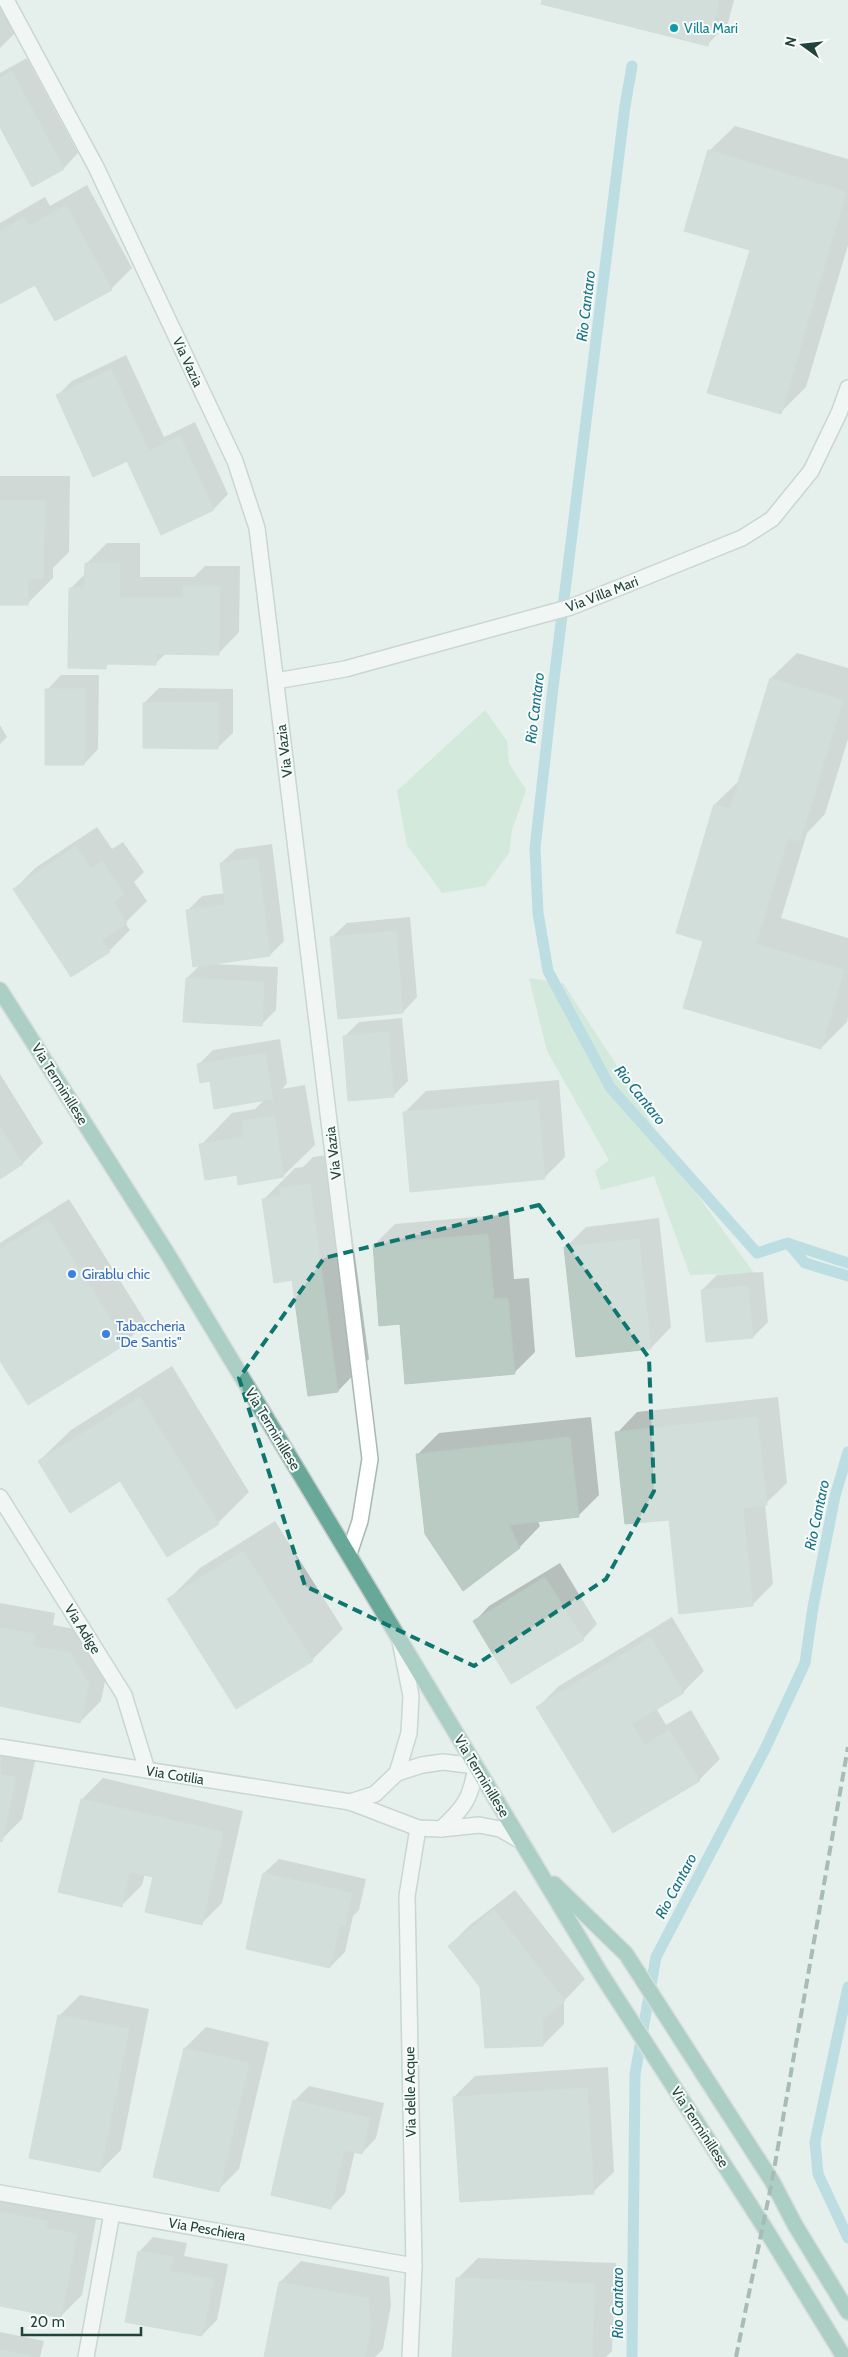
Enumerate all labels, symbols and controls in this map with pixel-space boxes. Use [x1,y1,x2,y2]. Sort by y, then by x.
place label: Villa Mari [684,19,738,37]
north arrow [778,20,828,70]
marker: Villa Mari [668,22,680,34]
text: N [780,35,800,49]
water label: Rio Cantaro [573,269,599,343]
street label: Via Vazia [169,334,207,390]
street label: Via Villa Mari [563,572,641,616]
water label: Rio Cantaro [522,671,548,745]
street label: Via Vazia [272,723,296,778]
street label: Via Terminillese [28,1040,92,1128]
water label: Rio Cantaro [611,1062,670,1129]
street label: Via Vazia [321,1125,345,1180]
place label: Girablu chic [82,1265,150,1283]
marker: Girablu chic [66,1268,78,1280]
place label: Tabaccheria "De Santis" [116,1317,186,1351]
marker: Tabaccheria "De Santis" [100,1328,112,1340]
street label: Via Terminillese [241,1385,305,1473]
water label: Rio Cantaro [801,1478,833,1552]
street label: Via Adige [61,1601,105,1657]
street label: Via Terminillese [450,1732,514,1820]
street label: Via Cotilia [145,1762,206,1789]
water label: Rio Cantaro [651,1850,701,1922]
street label: Via delle Acque [400,2046,420,2138]
street label: Via Terminillese [667,2083,733,2171]
street label: Via Peschiera [167,2213,247,2245]
water label: Rio Cantaro [609,2267,627,2339]
scale bar [22,2304,141,2336]
text: 20 m [30,2313,65,2331]

